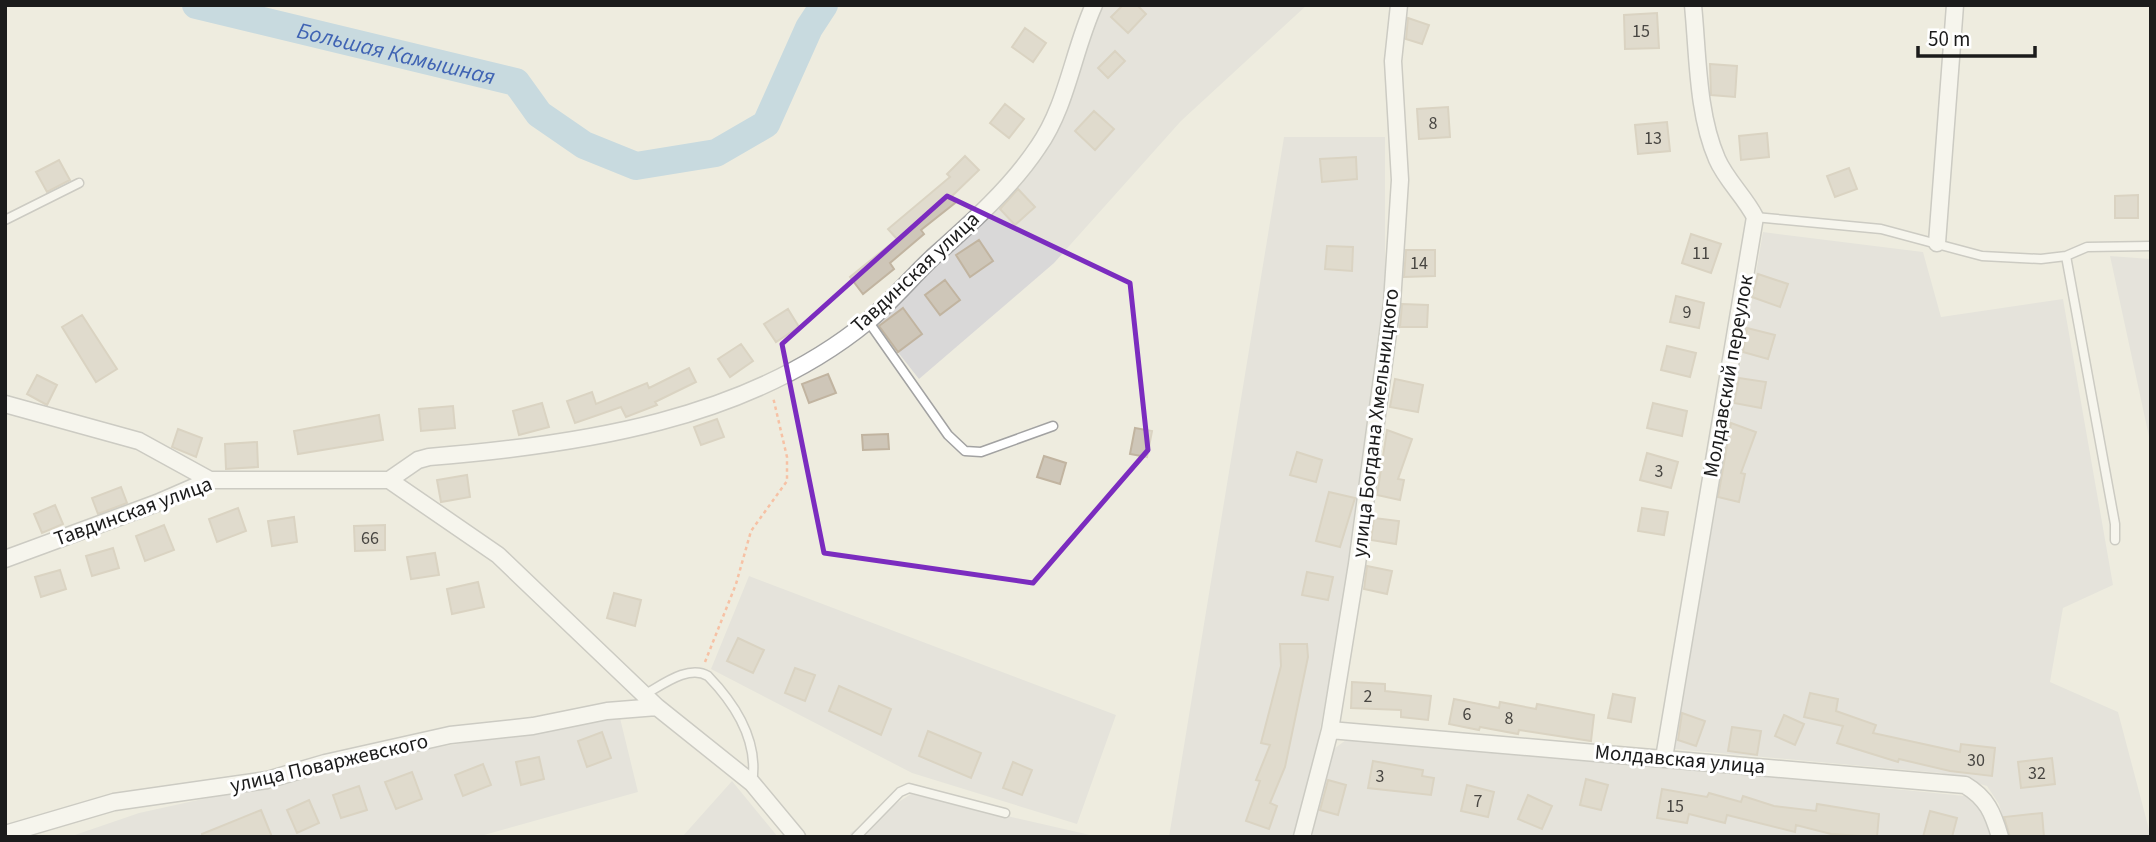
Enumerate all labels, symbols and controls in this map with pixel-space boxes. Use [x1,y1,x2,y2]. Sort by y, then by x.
water label: Большая Камышная [294,14,499,93]
scale bar [1918,14,2035,58]
house number: 15 [1632,19,1650,44]
text: 50 m [1928,24,1970,54]
house number: 8 [1429,111,1438,136]
house number: 13 [1644,126,1662,151]
street label: Тавдинская улица [844,204,986,340]
house number: 11 [1692,241,1710,266]
house number: 14 [1410,251,1428,276]
street label: Молдавский переулок [1695,272,1761,480]
street label: улица Богдана Хмельницкого [1344,287,1406,559]
house number: 9 [1683,300,1692,325]
house number: 3 [1655,459,1664,484]
street label: Тавдинская улица [50,468,216,554]
house number: 66 [361,526,379,551]
house number: 2 [1364,684,1373,709]
house number: 6 [1463,702,1472,727]
house number: 8 [1505,706,1514,731]
street label: улица Поваржевского [227,726,431,800]
street label: Молдавская улица [1594,737,1766,781]
house number: 30 [1967,748,1985,773]
house number: 32 [2028,761,2046,786]
house number: 3 [1376,764,1385,789]
house number: 7 [1474,789,1483,814]
house number: 15 [1666,794,1684,819]

